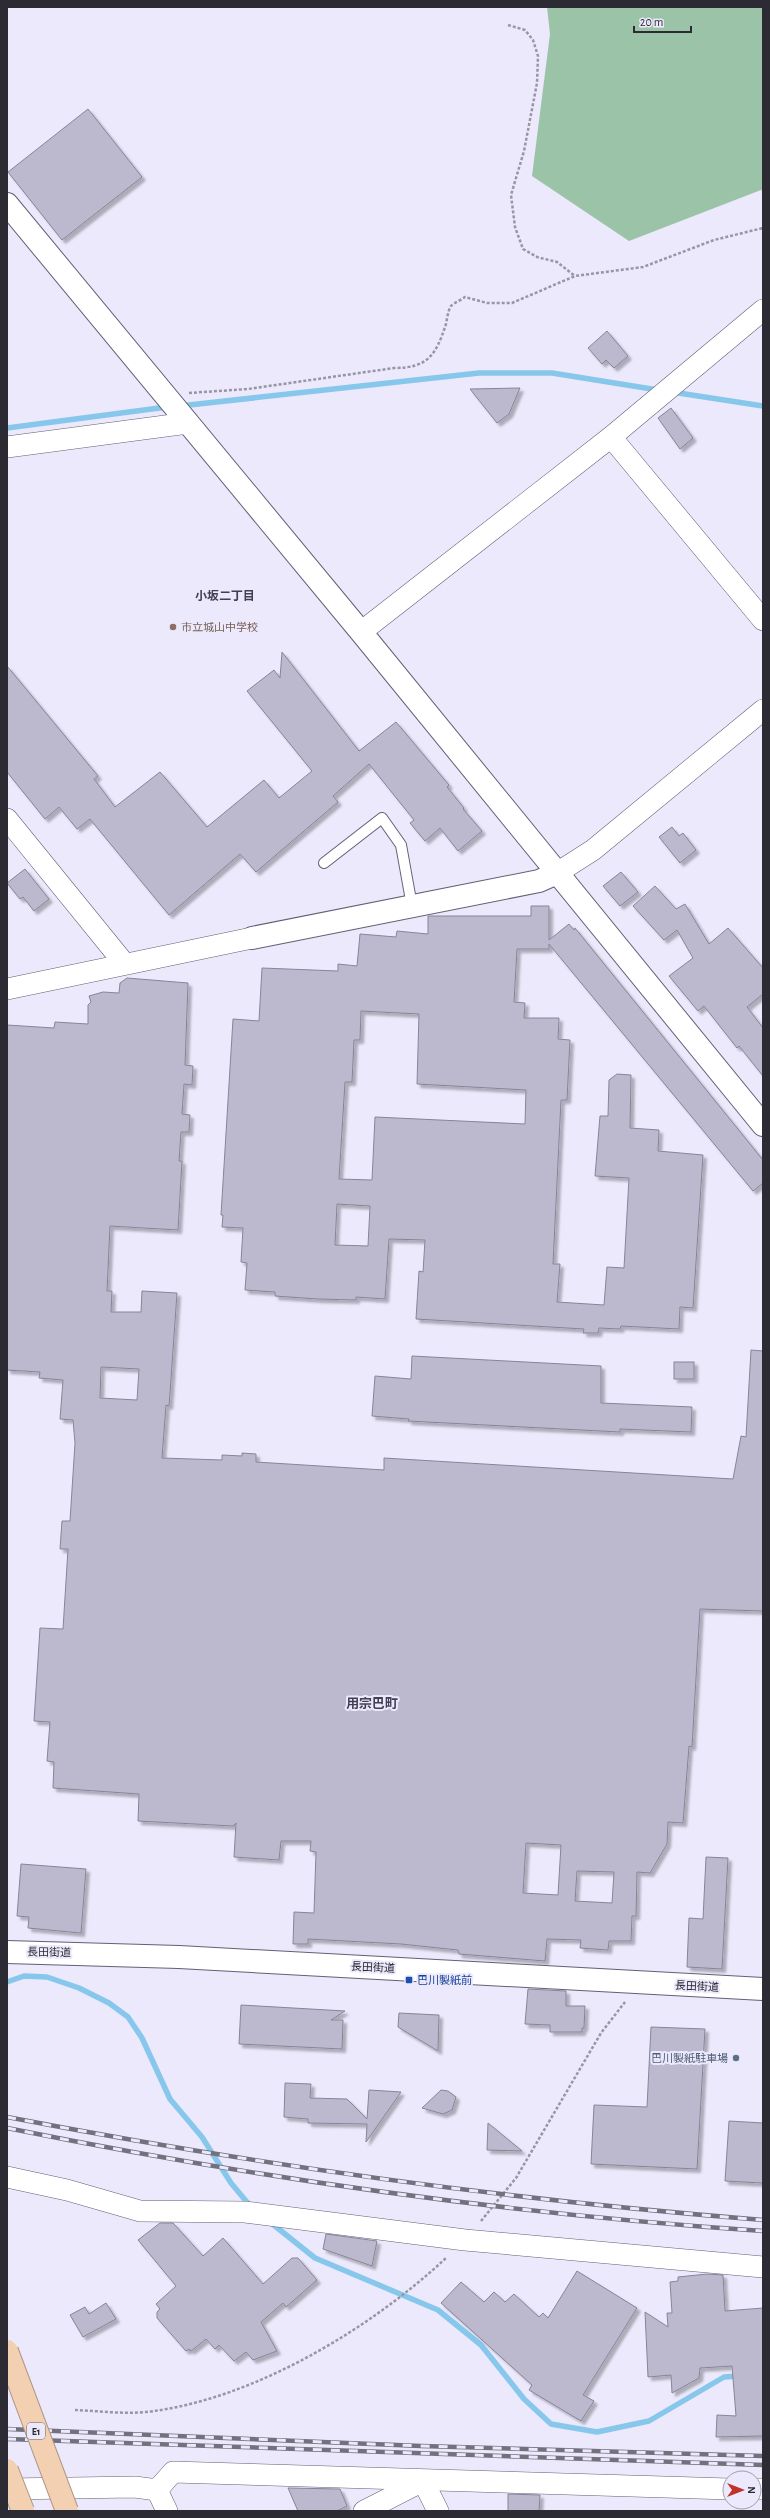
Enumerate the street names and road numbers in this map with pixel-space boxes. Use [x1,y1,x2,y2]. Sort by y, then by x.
street label: 長田街道 [27,1946,71,1958]
street label: 長田街道 [351,1960,395,1974]
street label: 長田街道 [675,1979,719,1993]
road number: E1 [27,2423,45,2439]

